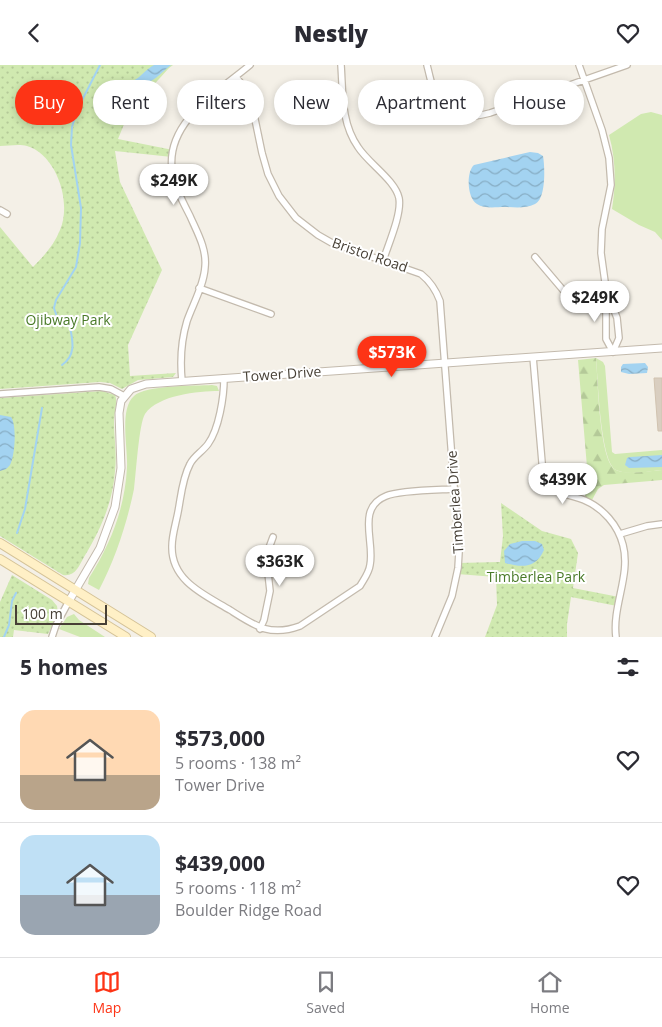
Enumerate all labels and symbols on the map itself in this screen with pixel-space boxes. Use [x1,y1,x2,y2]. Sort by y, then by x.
pin: $249K [139,163,209,206]
street label: Bristol Road [330,233,411,276]
pin: $249K [560,281,630,323]
park label: Ojibway Park [25,310,111,329]
pin: $573K [357,335,427,378]
street label: Tower Drive [242,361,322,386]
street label: Timberlea Drive [441,450,468,554]
pin: $439K [528,463,598,505]
pin: $363K [245,545,315,587]
park label: Timberlea Park [487,567,586,586]
scale bar [15,602,108,625]

